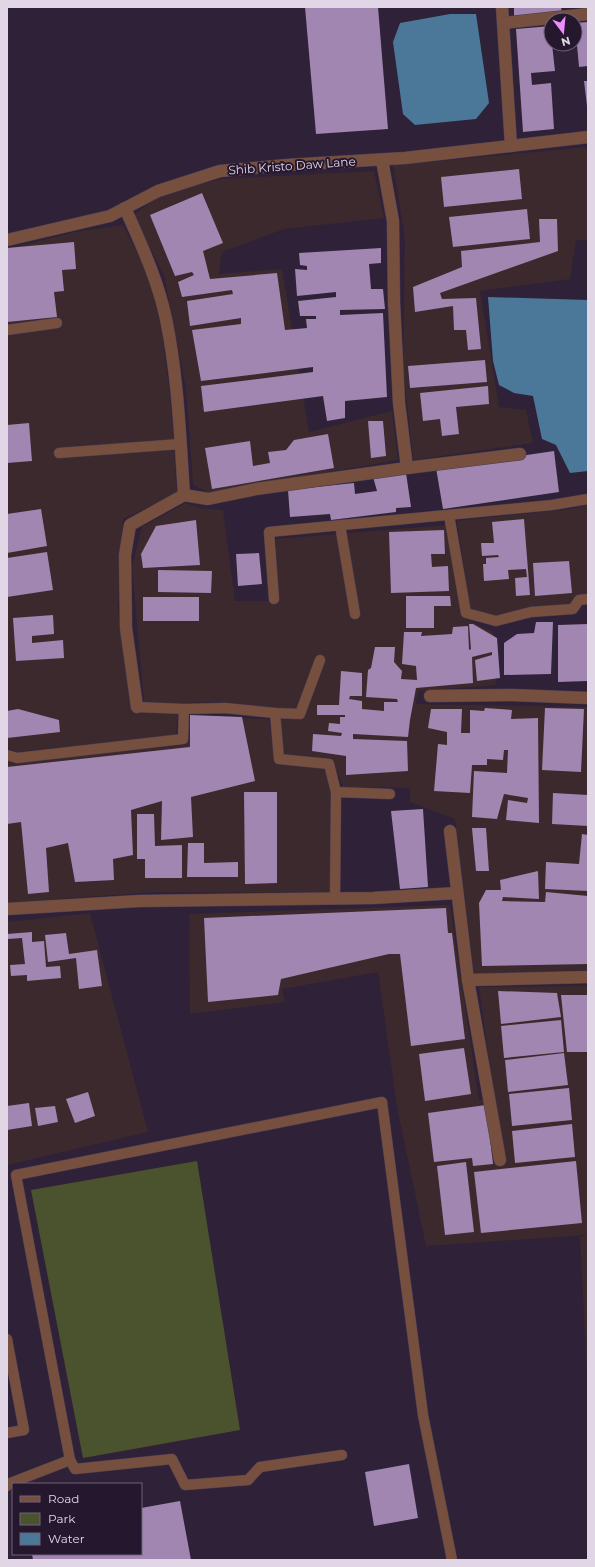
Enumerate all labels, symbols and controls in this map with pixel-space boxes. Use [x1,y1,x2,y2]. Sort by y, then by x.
north arrow [543,12,583,52]
text: N [560,34,572,50]
street label: Shib Kristo Daw Lane [228,154,356,177]
legend [12,1483,142,1555]
text: Road [48,1491,79,1506]
text: Park [48,1511,76,1526]
text: Water [48,1531,85,1546]

